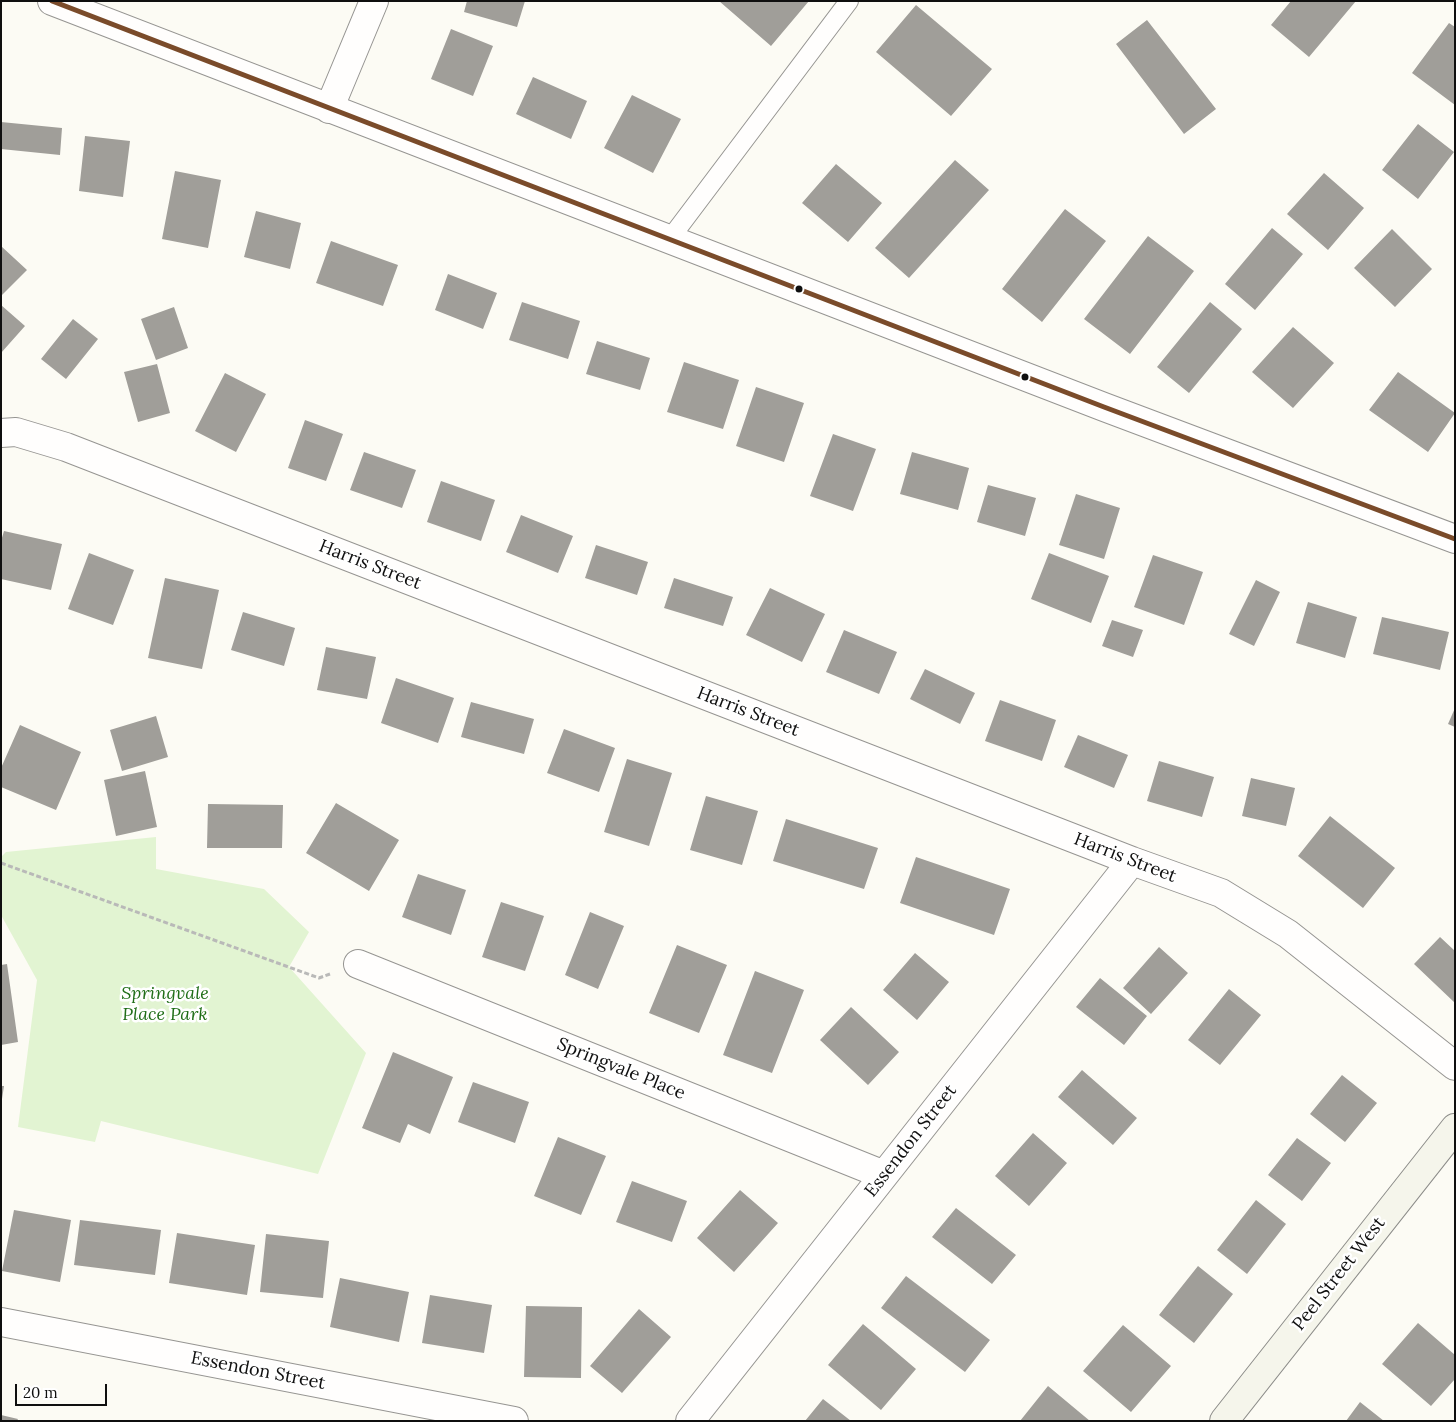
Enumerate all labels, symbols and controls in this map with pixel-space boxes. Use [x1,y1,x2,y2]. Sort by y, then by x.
unlabelled marker [794,284,804,294]
unlabelled marker [1020,372,1030,382]
street label: Harris Street [316,536,424,594]
street label: Harris Street [694,683,802,741]
street label: Harris Street [1071,829,1179,887]
park label: Springvale Place Park [121,983,209,1026]
street label: Springvale Place [554,1033,688,1105]
street label: Essendon Street [860,1081,962,1201]
street label: Peel Street West [1288,1213,1390,1335]
street label: Essendon Street [189,1347,327,1395]
scale bar [18,1374,110,1406]
text: 20 m [23,1383,58,1402]

